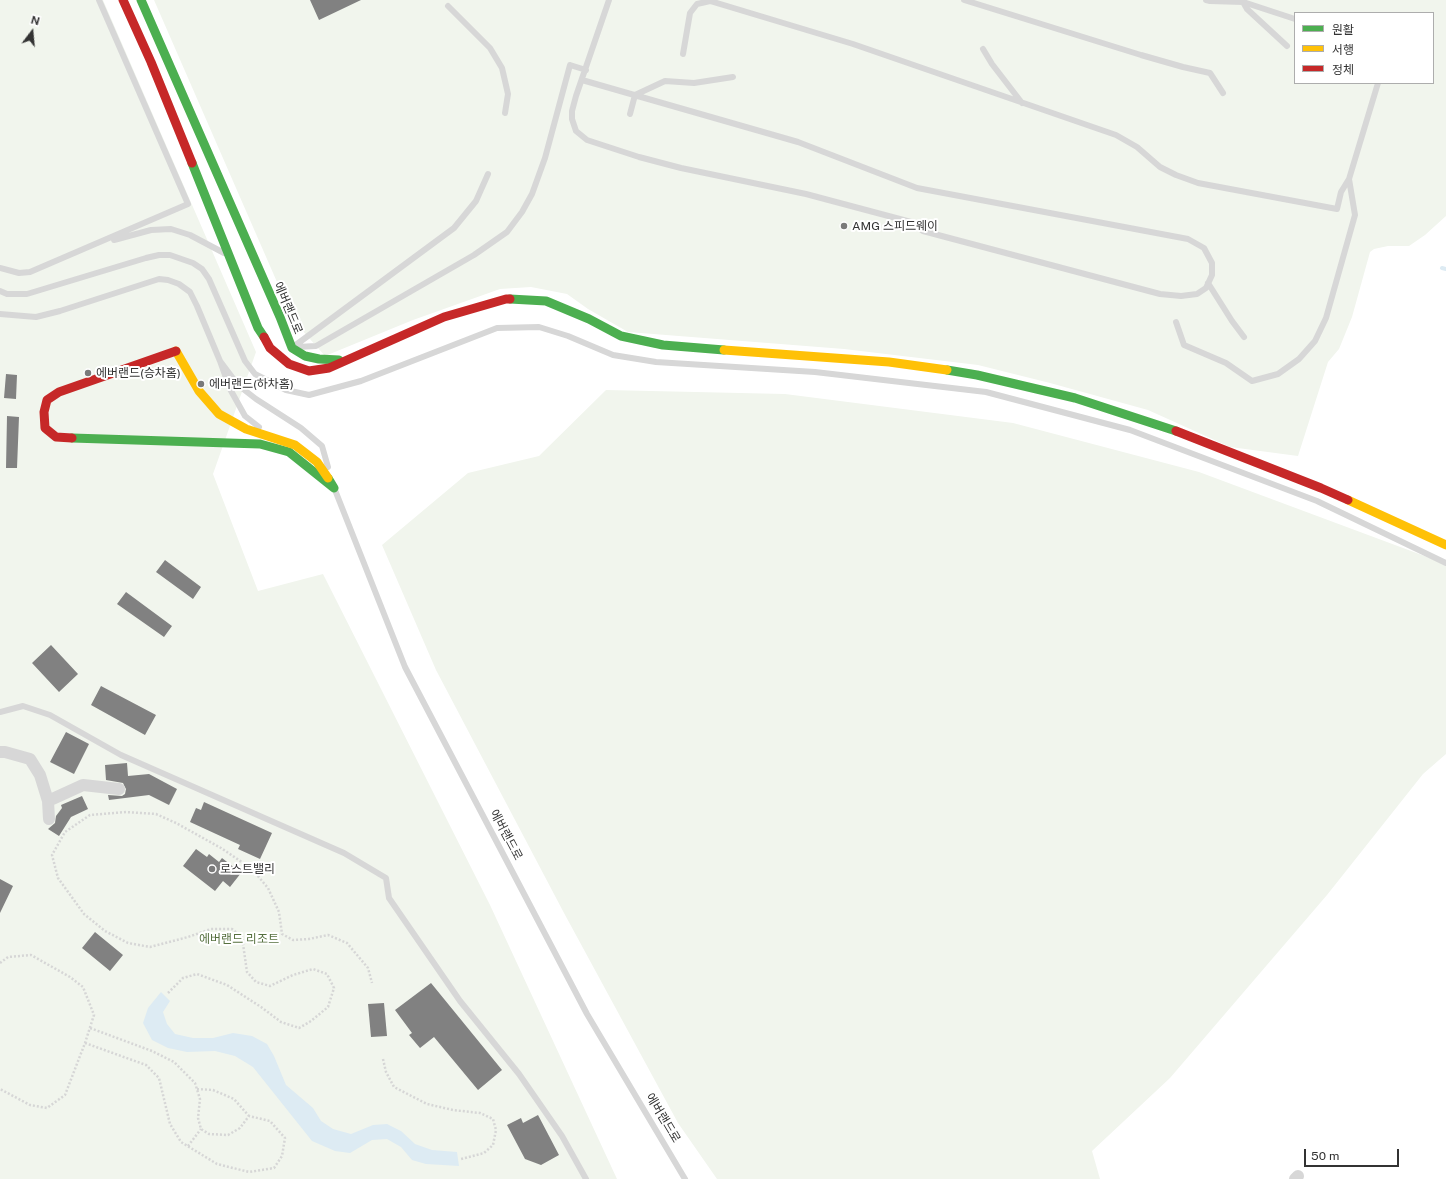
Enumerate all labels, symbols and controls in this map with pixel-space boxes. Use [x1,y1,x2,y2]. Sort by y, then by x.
north arrow [12,12,52,52]
legend [1294,12,1434,84]
text: N [30,14,41,27]
text: 원활 [1332,23,1354,37]
text: 서행 [1332,43,1354,57]
text: 정체 [1332,63,1354,77]
place label: AMG 스피드웨이 [852,219,938,233]
marker: AMG 스피드웨이 [839,221,849,231]
street label: 에버랜드로 [271,280,305,336]
place label: 에버랜드(승차홈) [96,366,181,380]
marker: 에버랜드(승차홈) [83,368,93,378]
place label: 에버랜드(하차홈) [209,377,294,391]
marker: 에버랜드(하차홈) [196,379,206,389]
street label: 에버랜드로 [487,807,525,863]
place label: 로스트밸리 [220,862,275,876]
marker: 로스트밸리 [207,864,217,874]
park label: 에버랜드 리조트 [199,932,279,946]
street label: 에버랜드로 [643,1091,683,1145]
scale bar [1306,1141,1401,1167]
text: 50 m [1311,1149,1339,1163]

